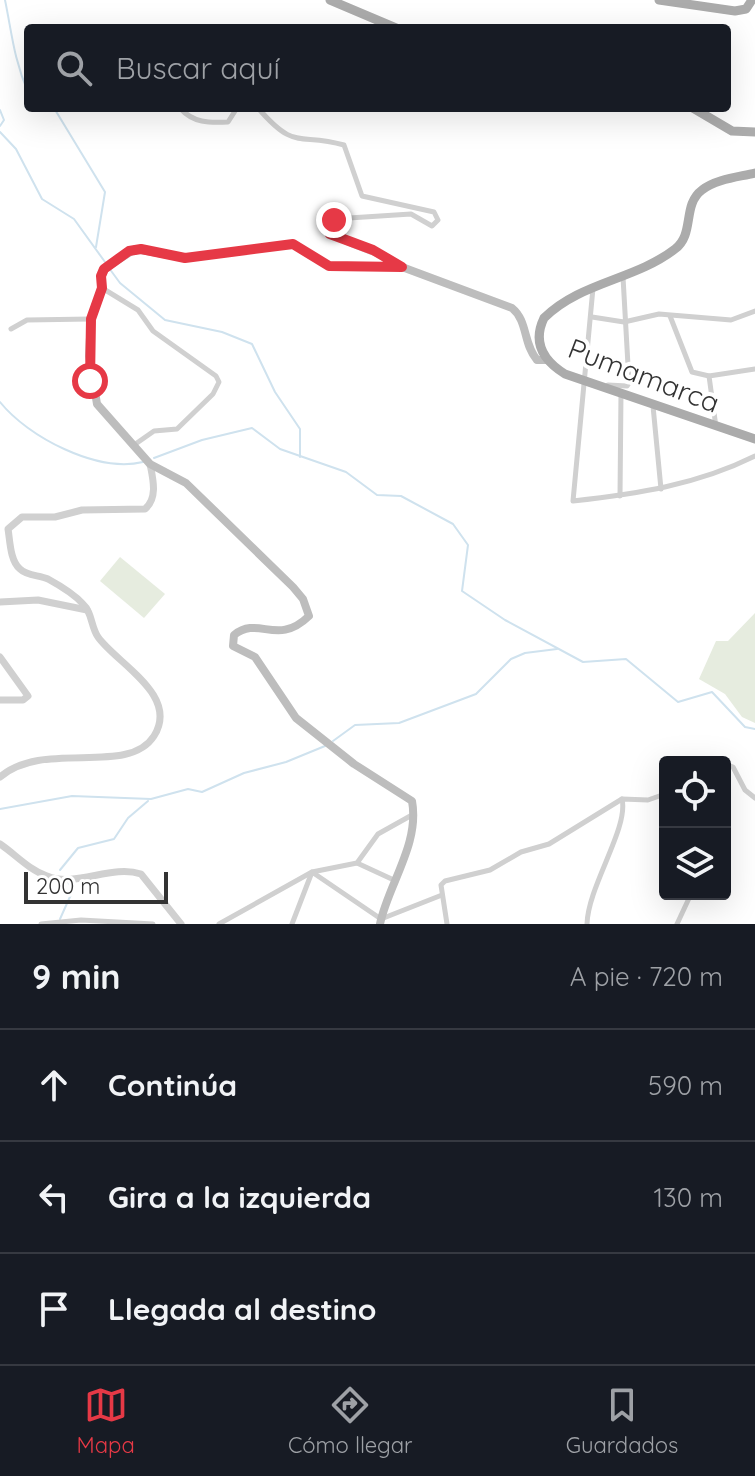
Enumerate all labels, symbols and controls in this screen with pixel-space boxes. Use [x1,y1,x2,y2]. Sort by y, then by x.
search box [24,24,731,112]
icon: search [52,46,96,90]
text: Buscar aquí [116,49,280,87]
route end [316,202,352,238]
street label: Pumamarca [563,330,725,420]
route start [72,363,108,399]
map controls [659,756,731,900]
button: locate [659,756,731,828]
button: layers [659,828,731,900]
scale bar [24,868,168,904]
text: 200 m [36,872,100,900]
text: 9 min [32,955,120,998]
text: A pie · 720 m [570,960,723,993]
icon: ahead [32,1063,76,1107]
text: Continúa [108,1066,237,1104]
text: 590 m [648,1069,723,1102]
icon: left [32,1175,76,1219]
text: Gira a la izquierda [108,1178,371,1216]
text: 130 m [653,1181,723,1214]
icon: arrive [32,1287,76,1331]
text: Llegada al destino [108,1290,376,1328]
tab: Mapa [77,1383,135,1459]
tab: Cómo llegar [288,1383,413,1459]
tab: Guardados [566,1383,678,1459]

